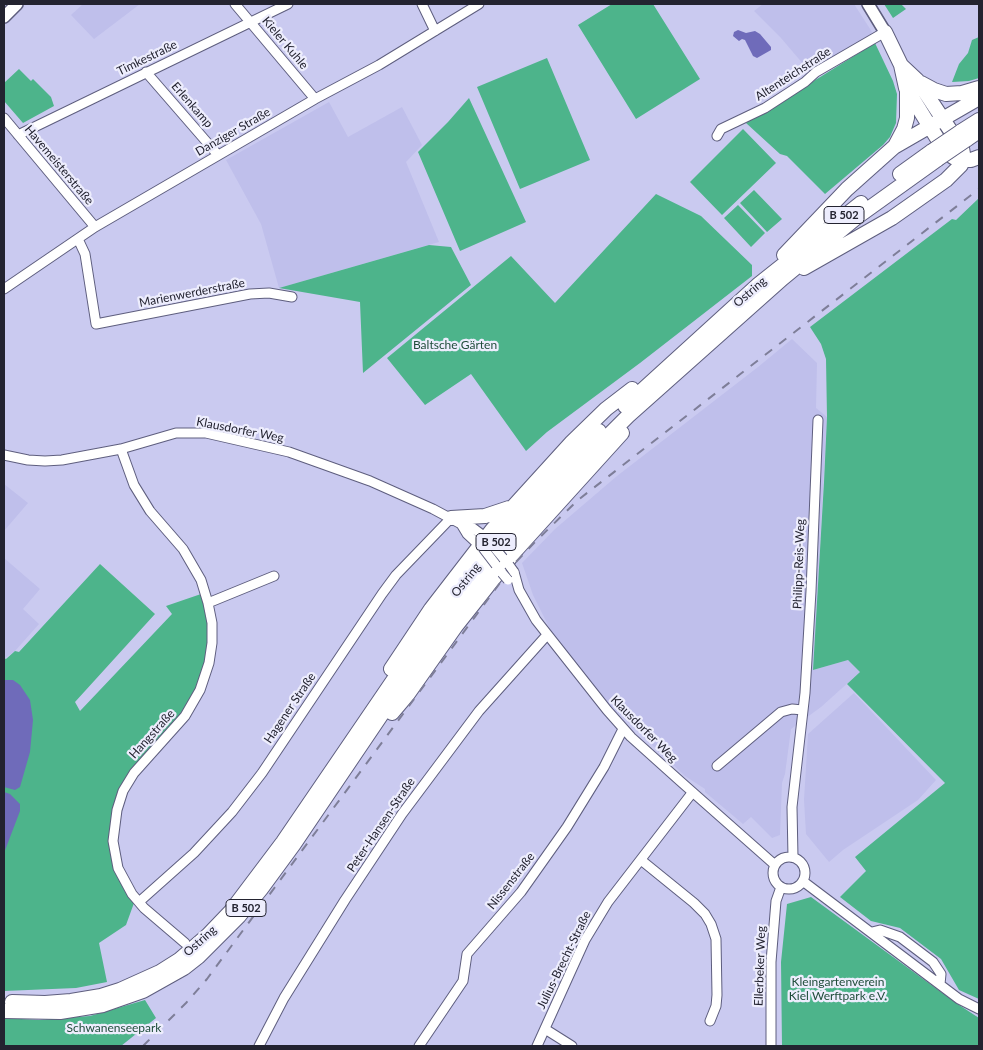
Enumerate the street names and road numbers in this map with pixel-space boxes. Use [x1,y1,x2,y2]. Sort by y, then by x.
street label: Kieler Kuhle [259,14,311,72]
street label: Timkestraße [115,37,179,79]
street label: Altenteichstraße [753,44,833,104]
street label: Erlenkamp [168,79,216,131]
street label: Danziger Straße [193,105,273,159]
street label: Havemeisterstraße [22,122,96,208]
road number: B 502 [824,206,864,224]
street label: Ostring [730,274,770,310]
street label: Marienwerderstraße [138,276,246,310]
street label: Klausdorfer Weg [195,414,285,446]
street label: Philipp-Reis-Weg [790,519,808,609]
road number: B 502 [476,534,516,550]
street label: Ostring [448,560,484,600]
street label: Hagener Straße [261,670,319,746]
street label: Klausdorfer Weg [608,693,680,765]
street label: Hangstraße [126,707,178,761]
street label: Peter-Hansen-Straße [344,775,418,875]
street label: Nissenstraße [484,850,538,912]
road number: B 502 [226,900,266,916]
street label: Julius-Brecht-Straße [534,909,594,1011]
street label: Ostring [181,923,219,959]
street label: Ellerbeker Weg [751,926,769,1006]

